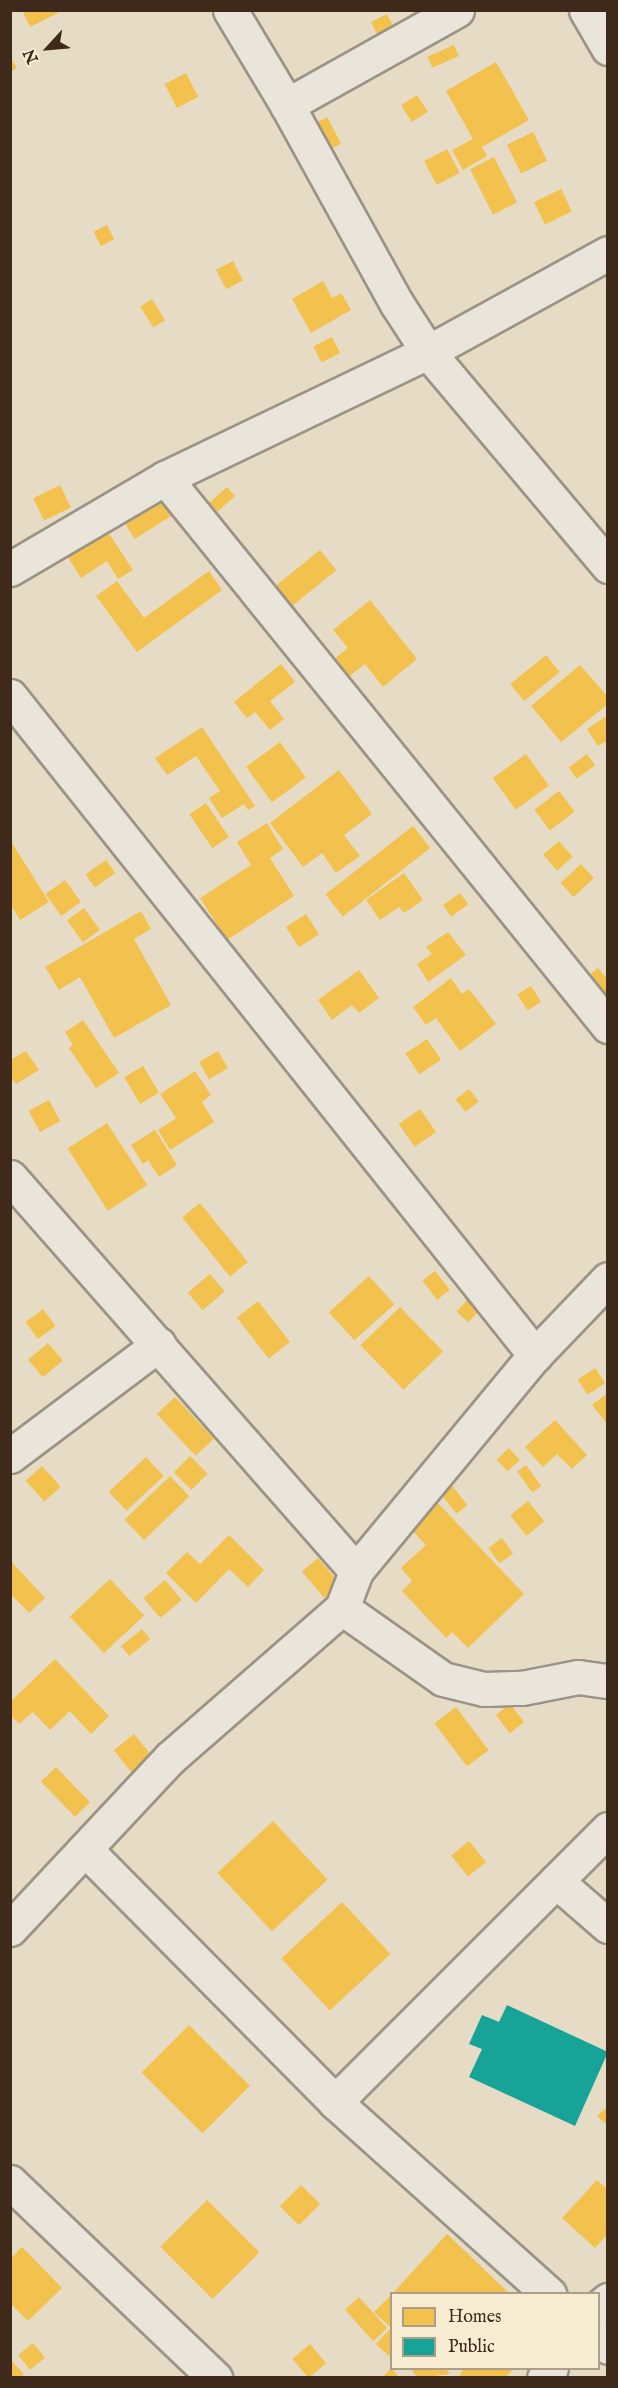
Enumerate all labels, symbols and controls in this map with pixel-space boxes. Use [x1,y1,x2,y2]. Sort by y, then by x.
north arrow [18,18,78,78]
text: N [20,45,44,66]
legend [390,2292,600,2370]
text: Homes [448,2306,501,2329]
text: Public [448,2336,495,2359]

